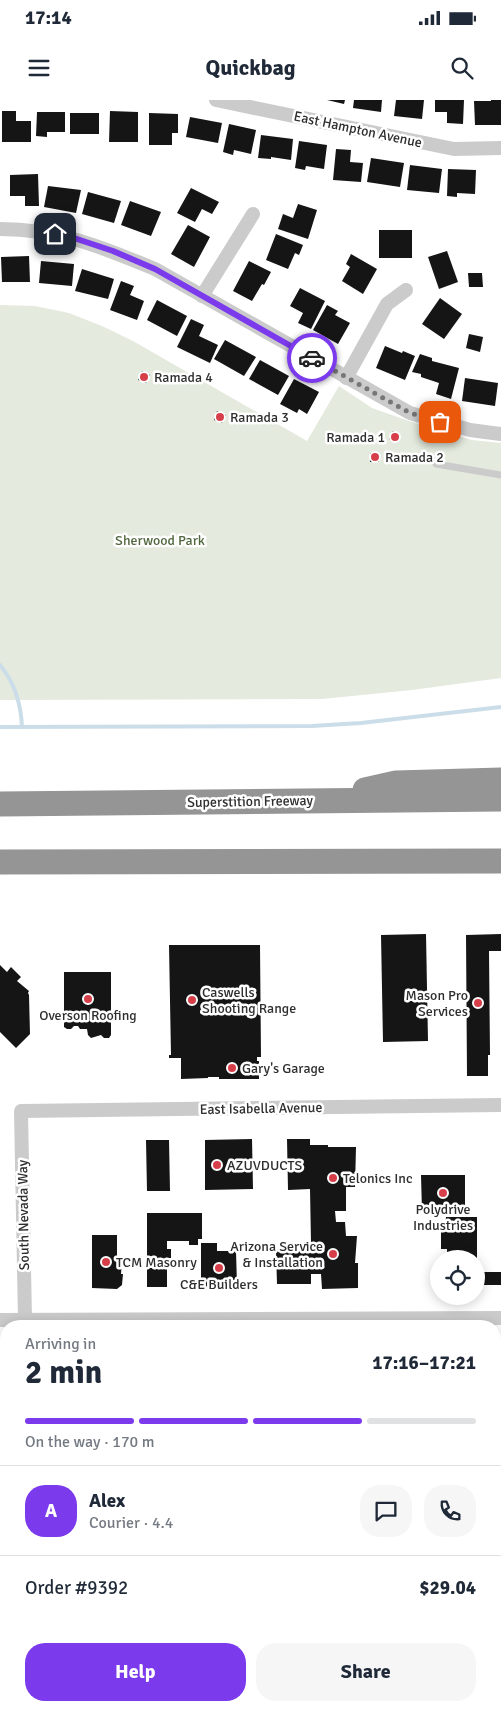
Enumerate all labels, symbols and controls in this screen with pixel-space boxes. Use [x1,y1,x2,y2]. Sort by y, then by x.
text: 17:14 [25,6,72,30]
icon: menu [25,54,53,82]
text: Quickbag [205,54,296,81]
icon: search [448,54,476,82]
street label: East Hampton Avenue [292,108,424,151]
pin [34,213,76,255]
icon: home [41,220,69,248]
courier [287,333,337,383]
icon: car [298,344,326,372]
place label: Ramada 4 [154,369,213,386]
marker: Ramada 4 [138,371,150,383]
pin [419,401,461,443]
icon: bag [426,408,454,436]
place label: Ramada 3 [230,409,289,426]
marker: Ramada 3 [214,411,226,423]
place label: Ramada 1 [326,429,385,446]
marker: Ramada 1 [389,431,401,443]
place label: Ramada 2 [385,449,444,466]
marker: Ramada 2 [369,451,381,463]
park label: Sherwood Park [115,532,205,549]
street label: Superstition Freeway [187,792,314,811]
place label: Caswells Shooting Range [202,984,296,1017]
place label: Mason Pro Services [406,987,468,1020]
marker: Overson Roofing [82,993,94,1005]
marker: Caswells Shooting Range [186,994,198,1006]
marker: Mason Pro Services [472,997,484,1009]
place label: Overson Roofing [39,1007,137,1024]
place label: Gary's Garage [242,1060,325,1077]
marker: Gary's Garage [226,1062,238,1074]
street label: East Isabella Avenue [199,1099,323,1118]
place label: AZUVDUCTS [227,1157,302,1174]
street label: South Nevada Way [14,1159,33,1270]
marker: AZUVDUCTS [211,1159,223,1171]
place label: Telonics Inc [343,1170,413,1187]
marker: Telonics Inc [327,1172,339,1184]
marker: Polydrive Industries [437,1187,449,1199]
place label: Polydrive Industries [413,1201,473,1234]
place label: Arizona Service & Installation [230,1238,323,1271]
marker: Arizona Service & Installation [327,1248,339,1260]
map controls [430,1250,485,1305]
button: locate [430,1250,485,1305]
place label: TCM Masonry [116,1254,197,1271]
marker: TCM Masonry [100,1256,112,1268]
marker: C&E Builders [213,1262,225,1274]
place label: C&E Builders [180,1276,258,1293]
text: Arriving in [25,1334,96,1354]
text: 17:16–17:21 [372,1351,476,1375]
text: 2 min [25,1353,102,1392]
text: On the way · 170 m [25,1432,155,1452]
button: chat [360,1485,412,1537]
button: phone [424,1485,476,1537]
text: Alex [89,1489,125,1513]
text: A [45,1499,57,1523]
text: Courier · 4.4 [89,1513,173,1533]
text: Order #9392 [25,1576,128,1600]
text: $29.04 [419,1576,476,1600]
button: Help [25,1643,246,1701]
button: Share [256,1643,476,1701]

